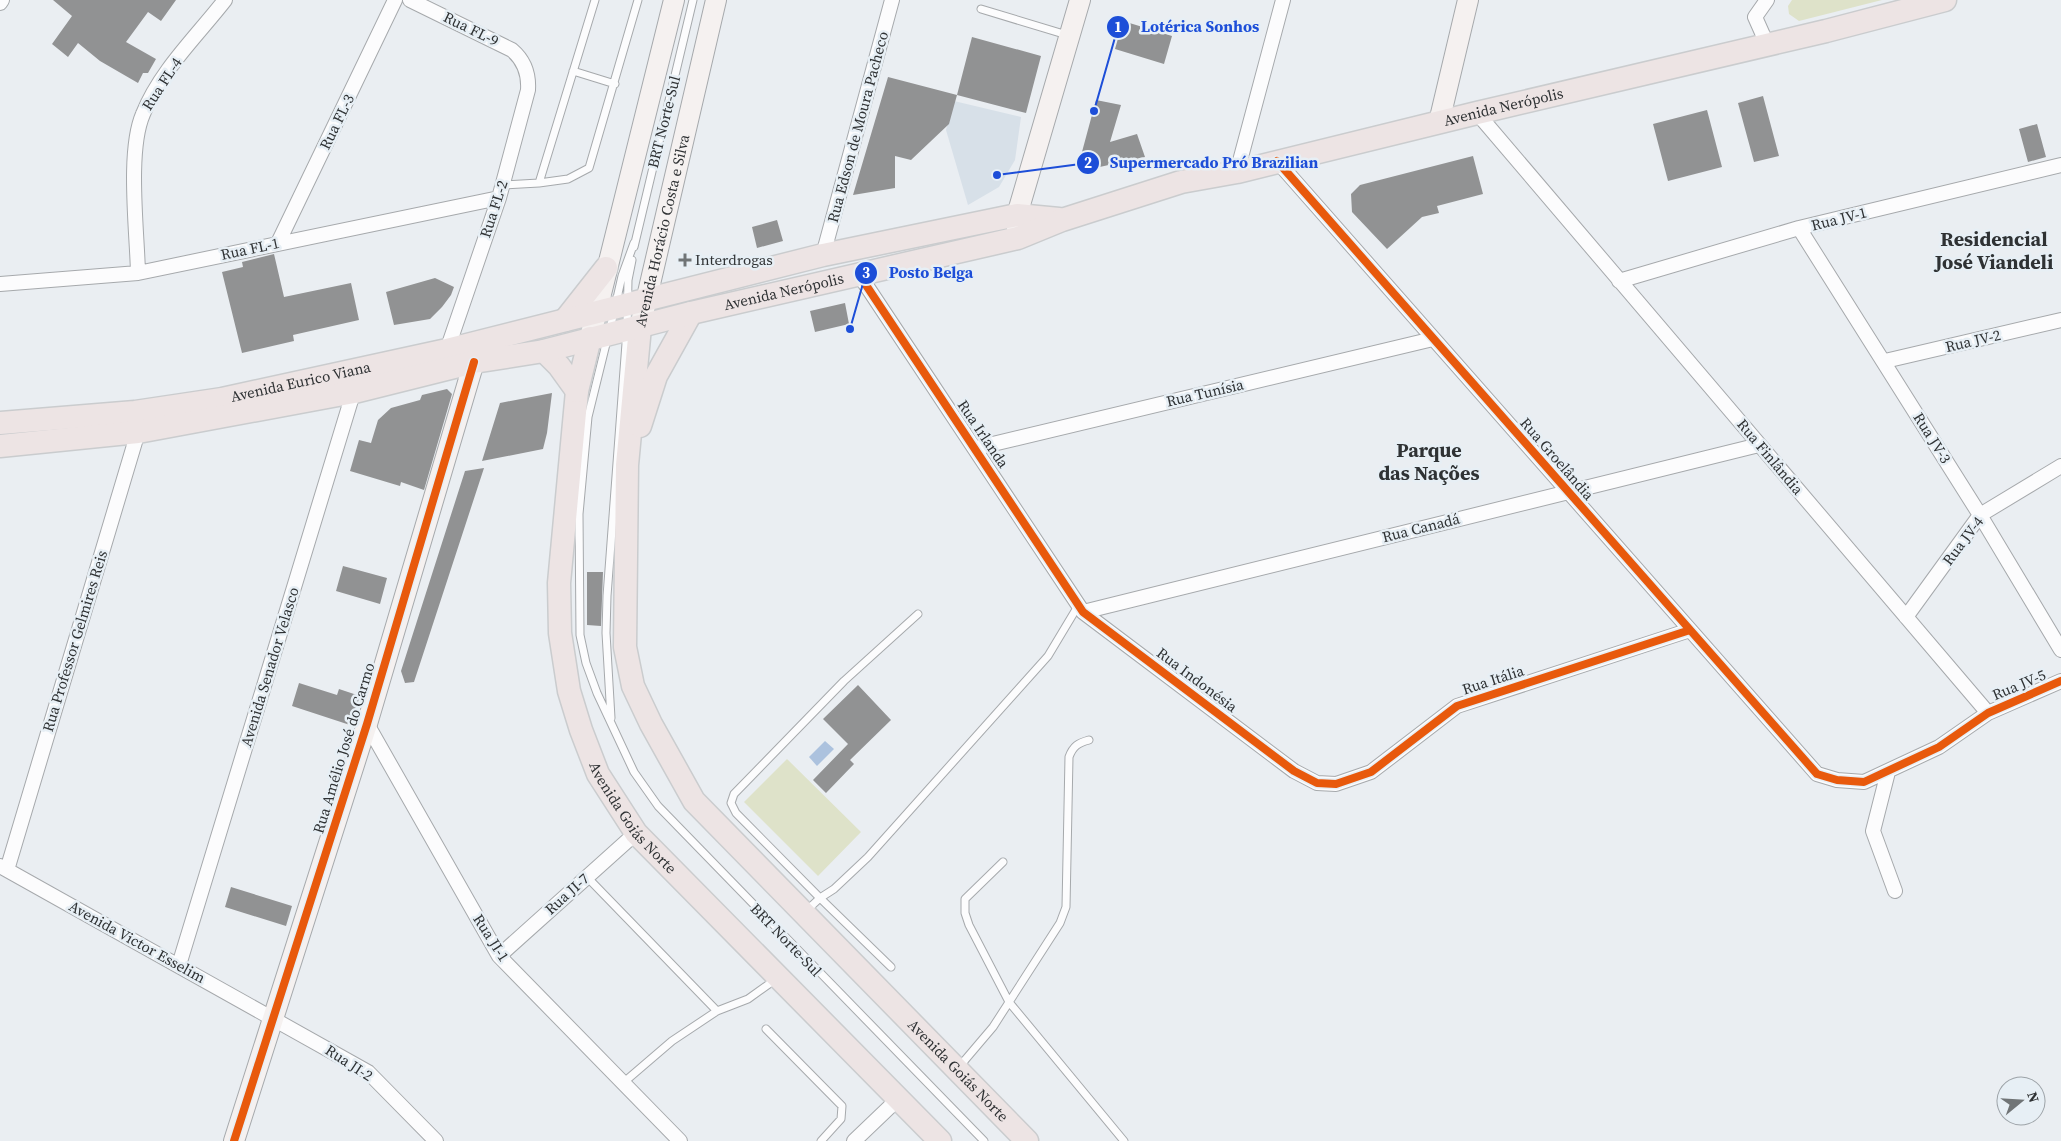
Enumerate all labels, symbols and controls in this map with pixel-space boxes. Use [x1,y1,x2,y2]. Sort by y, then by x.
street label: Rua FL-9 [440,6,502,51]
callout: Lotérica Sonhos [1106,11,1269,42]
text: Lotérica Sonhos [1141,15,1259,37]
text: 1 [1114,16,1122,37]
street label: Rua Edson de Moura Pacheco [822,29,893,225]
street label: Rua FL-4 [137,53,187,114]
street label: BRT Norte-Sul [642,73,685,170]
street label: Avenida Nerópolis [1441,82,1565,131]
street label: Rua FL-3 [314,91,359,153]
street label: Avenida Horácio Costa e Silva [629,132,695,329]
callout: Supermercado Pró Brazilian [1075,147,1329,178]
text: Supermercado Pró Brazilian [1110,151,1318,173]
text: 2 [1084,152,1092,173]
street label: Rua FL-2 [474,177,513,240]
street label: Rua JV-1 [1809,202,1869,236]
district label: Residencial José Viandeli [1933,225,2053,276]
street label: Rua FL-1 [219,232,281,265]
place label: Interdrogas [695,249,773,270]
marker: Interdrogas [679,254,691,266]
callout: Posto Belga [853,257,983,288]
text: Posto Belga [889,261,974,283]
text: 3 [862,262,870,283]
street label: Avenida Nerópolis [722,267,846,315]
street label: Rua JV-2 [1943,324,2003,357]
street label: Avenida Eurico Viana [229,356,373,407]
street label: Rua Tunísia [1164,373,1246,412]
street label: Rua Irlanda [953,395,1014,472]
street label: Rua JV-3 [1909,408,1956,467]
street label: Rua Groelândia [1516,413,1599,505]
street label: Rua Finlândia [1732,414,1809,499]
district label: Parque das Nações [1378,436,1480,487]
street label: Rua Canadá [1380,508,1462,547]
street label: Rua JV-4 [1937,511,1988,570]
street label: Rua Professor Gelmires Reis [37,548,112,734]
street label: Avenida Senador Velasco [235,585,304,749]
street label: Rua Indonésia [1153,642,1242,717]
street label: Rua Amélio José do Carmo [308,660,380,836]
street label: Rua Itália [1459,660,1527,699]
street label: Rua JV-5 [1989,664,2049,705]
street label: Avenida Goiás Norte [584,759,682,879]
street label: Rua JI-7 [540,868,593,919]
street label: Avenida Victor Esselim [65,895,210,988]
street label: BRT Norte-Sul [746,898,827,981]
street label: Rua JI-1 [468,910,515,966]
street label: Avenida Goiás Norte [903,1014,1014,1126]
street label: Rua JI-2 [321,1039,377,1086]
north arrow [1996,1076,2046,1126]
text: N [2022,1089,2044,1105]

